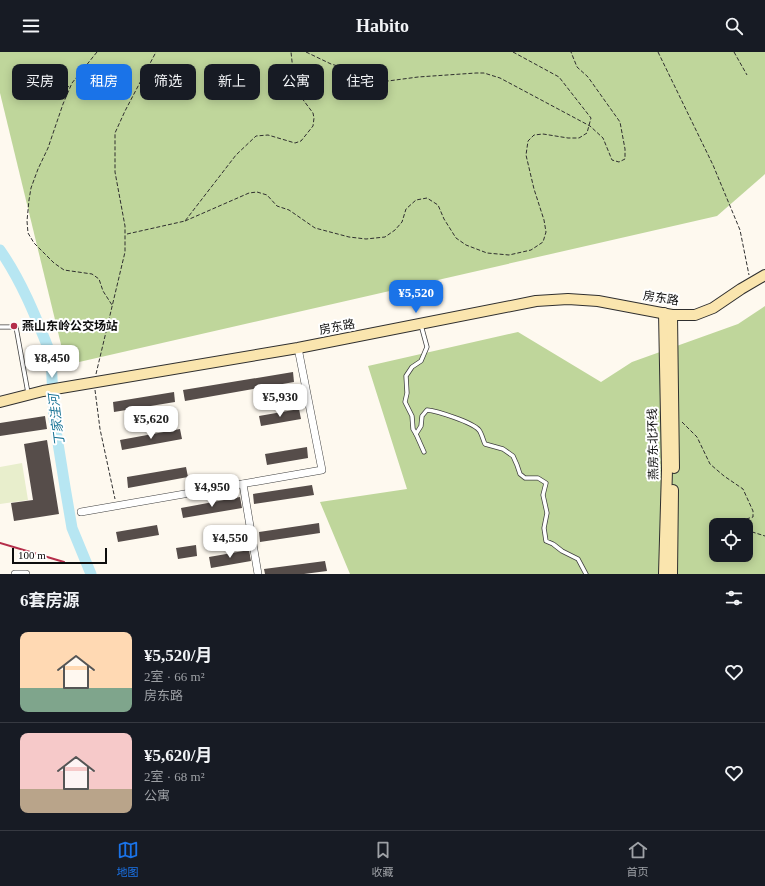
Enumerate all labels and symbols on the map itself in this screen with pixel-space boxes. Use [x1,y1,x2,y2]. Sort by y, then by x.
pin: ¥5,520 [383,280,449,314]
street label: 房东路 [642,288,680,308]
street label: 房东路 [318,317,356,337]
place label: 燕山东岭公交场站 [22,319,118,333]
marker: 燕山东岭公交场站 [9,321,19,331]
pin: ¥8,450 [19,345,85,379]
pin: ¥5,930 [247,384,313,418]
water label: 丁家洼河 [46,390,67,447]
pin: ¥5,620 [118,406,184,440]
street label: 燕房东北环线 [645,408,661,480]
pin: ¥4,950 [179,474,245,508]
pin: ¥4,550 [197,525,263,559]
scale bar [12,546,107,565]

